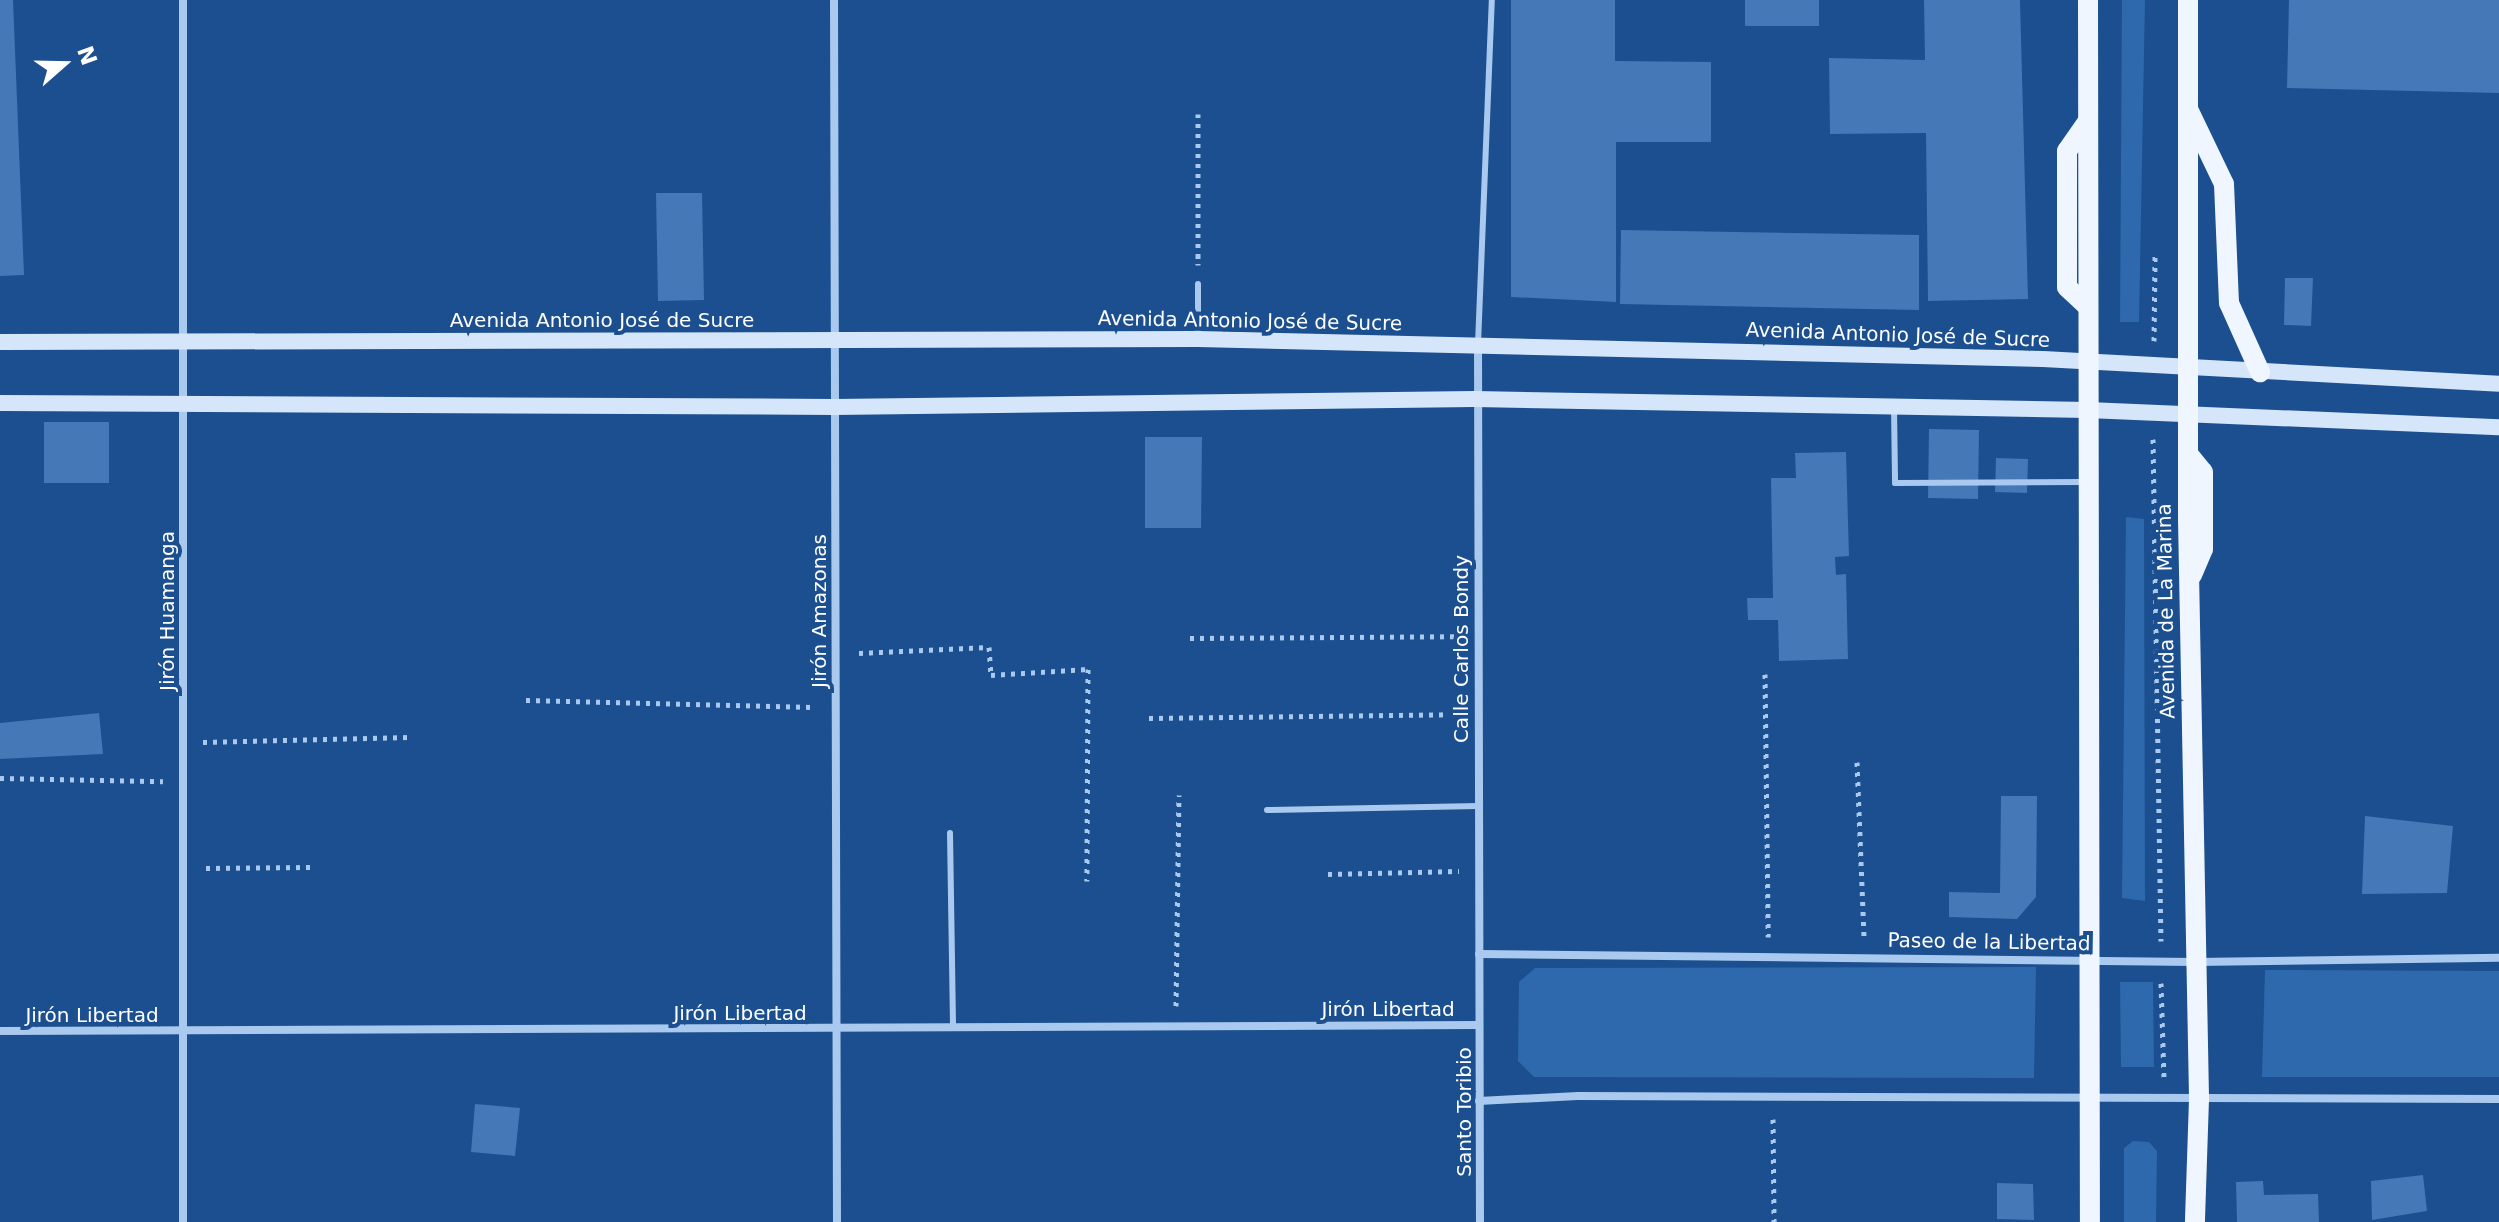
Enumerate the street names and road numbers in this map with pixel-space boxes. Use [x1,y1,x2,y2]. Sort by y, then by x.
street label: Avenida Antonio José de Sucre [1098,306,1402,336]
street label: Avenida Antonio José de Sucre [450,308,754,332]
street label: Avenida Antonio José de Sucre [1745,318,2051,352]
street label: Avenida de La Marina [2152,503,2180,719]
street label: Jirón Huamanga [155,531,179,691]
street label: Jirón Amazonas [807,534,831,688]
street label: Calle Carlos Bondy [1449,555,1473,743]
street label: Paseo de la Libertad [1887,928,2091,956]
street label: Jirón Libertad [1321,997,1455,1021]
street label: Jirón Libertad [673,1001,807,1025]
street label: Jirón Libertad [25,1003,159,1027]
street label: Santo Toribio [1452,1047,1476,1177]

